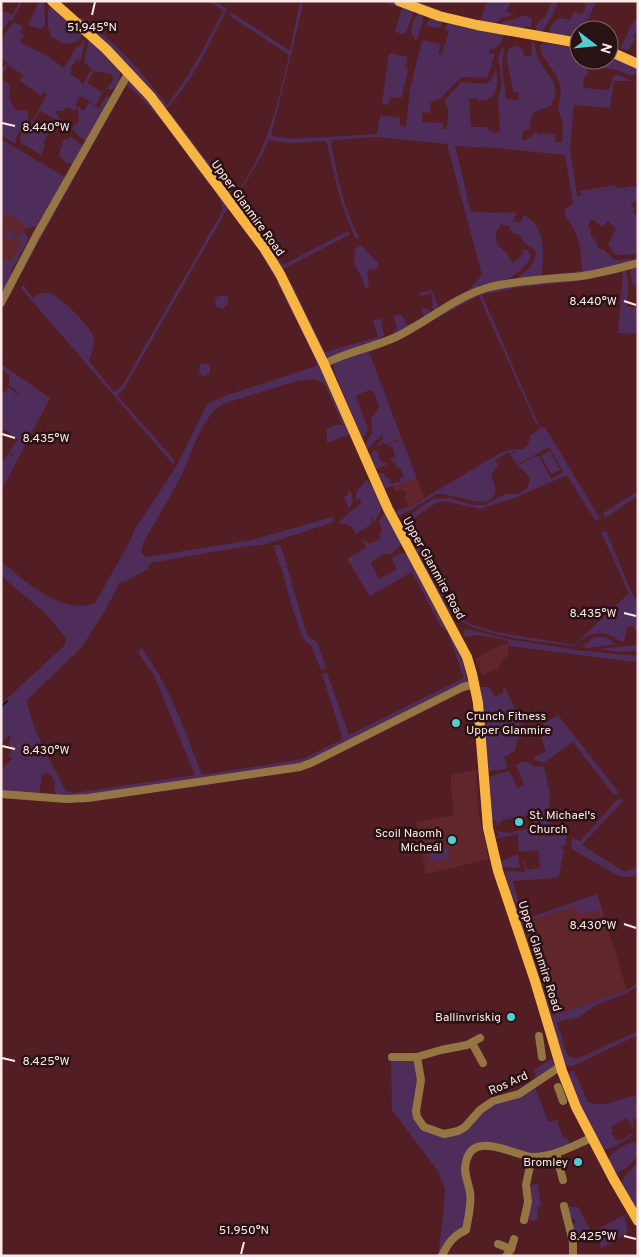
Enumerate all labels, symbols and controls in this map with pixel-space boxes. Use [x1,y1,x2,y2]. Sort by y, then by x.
text: 51.945°N [67,20,117,36]
north arrow [569,20,619,70]
text: N [595,41,615,55]
text: 8.440°W [22,120,70,136]
street label: Upper Glanmire Road [207,157,288,260]
text: 8.440°W [569,294,617,310]
text: 8.435°W [22,431,70,447]
street label: Upper Glanmire Road [398,514,468,623]
text: 8.435°W [569,606,617,622]
place label: Crunch Fitness Upper Glanmire [466,709,551,739]
marker: Crunch Fitness Upper Glanmire [450,717,462,729]
text: 8.430°W [22,743,70,759]
place label: St. Michael's Church [529,808,596,838]
marker: St. Michael's Church [513,816,525,828]
place label: Scoil Naomh Mícheál [375,826,442,856]
marker: Scoil Naomh Mícheál [446,834,458,846]
street label: Upper Glanmire Road [514,899,564,1014]
text: 8.430°W [569,918,617,934]
place label: Ballinvriskig [435,1010,501,1026]
marker: Ballinvriskig [505,1011,517,1023]
text: 8.425°W [22,1054,70,1070]
street label: Ros Ard [486,1068,531,1100]
place label: Bromley [523,1155,568,1171]
marker: Bromley [572,1156,584,1168]
text: 51.950°N [219,1223,269,1239]
text: 8.425°W [569,1229,617,1245]

